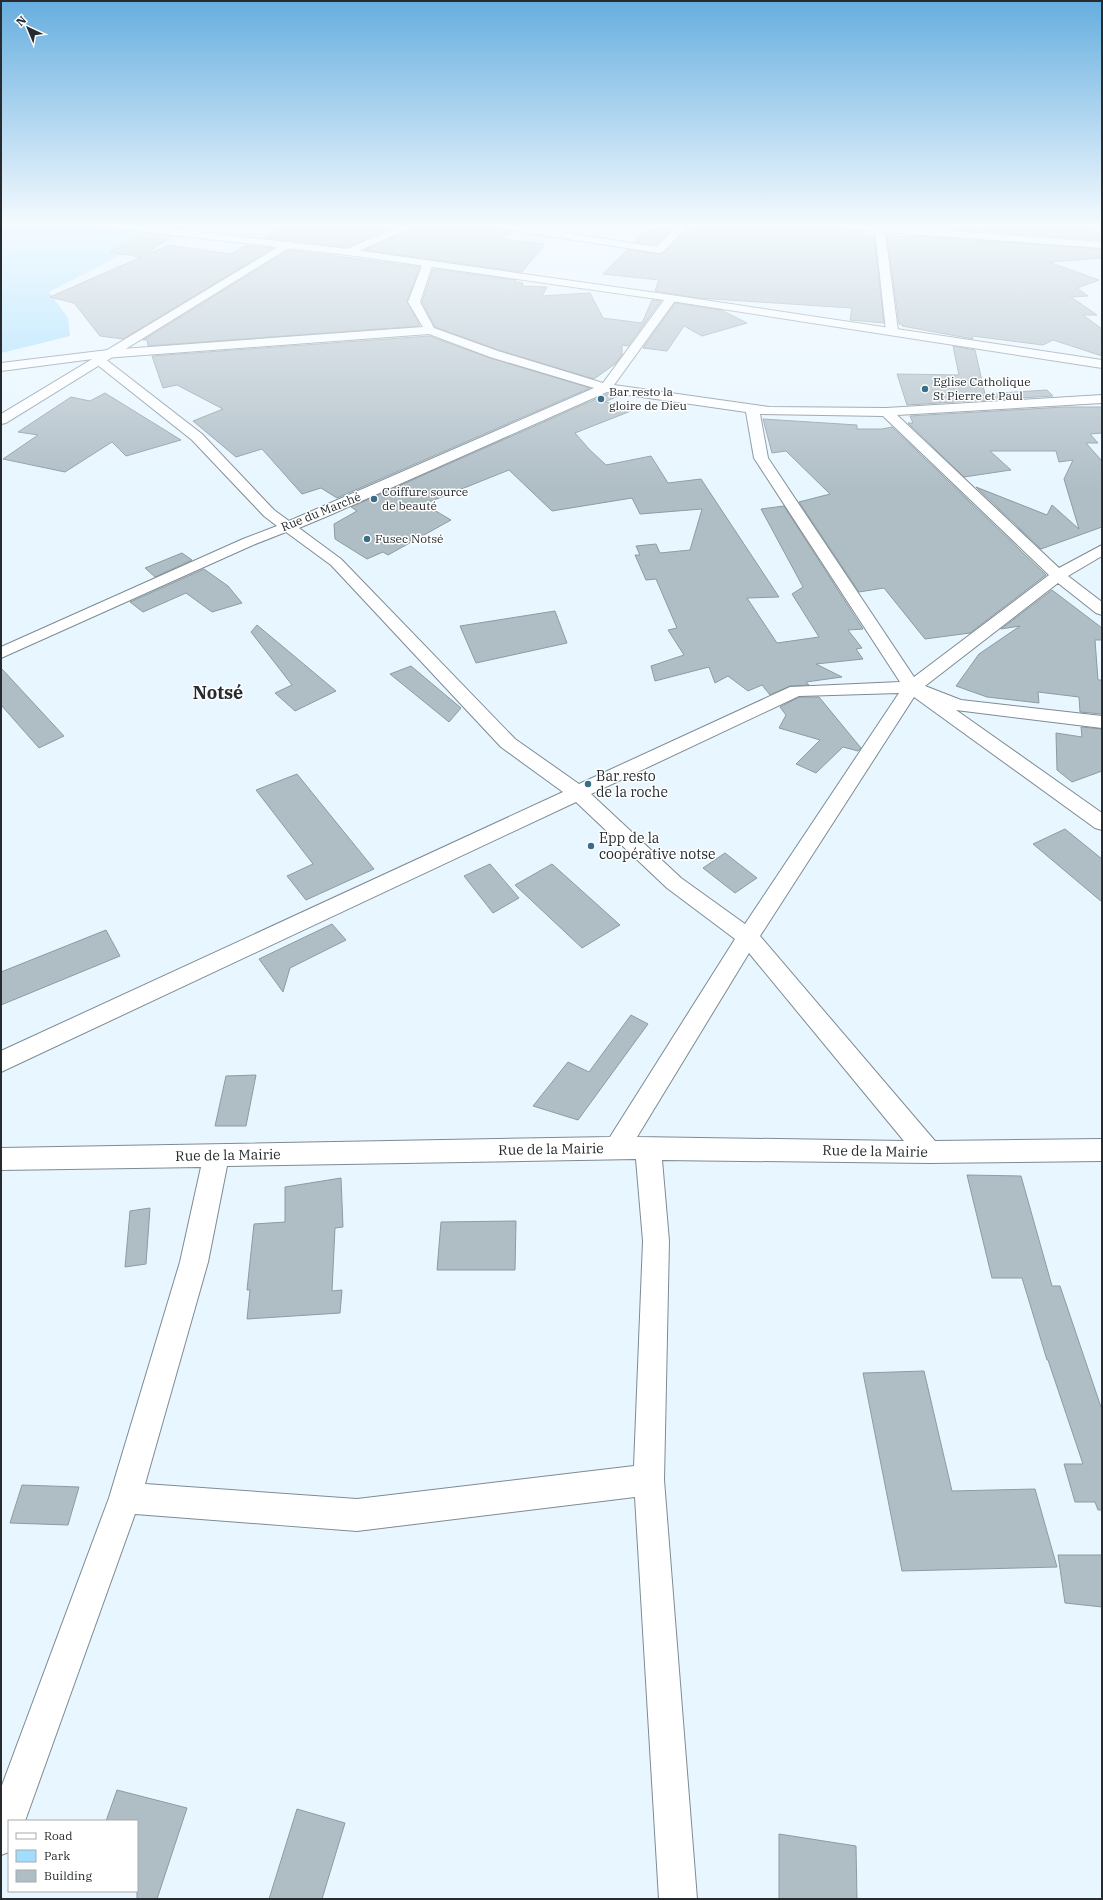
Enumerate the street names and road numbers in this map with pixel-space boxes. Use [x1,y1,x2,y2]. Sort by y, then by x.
street label: Rue du Marché [279,489,363,534]
street label: Rue de la Mairie [498,1139,604,1159]
street label: Rue de la Mairie [822,1141,928,1161]
street label: Rue de la Mairie [175,1145,281,1165]

